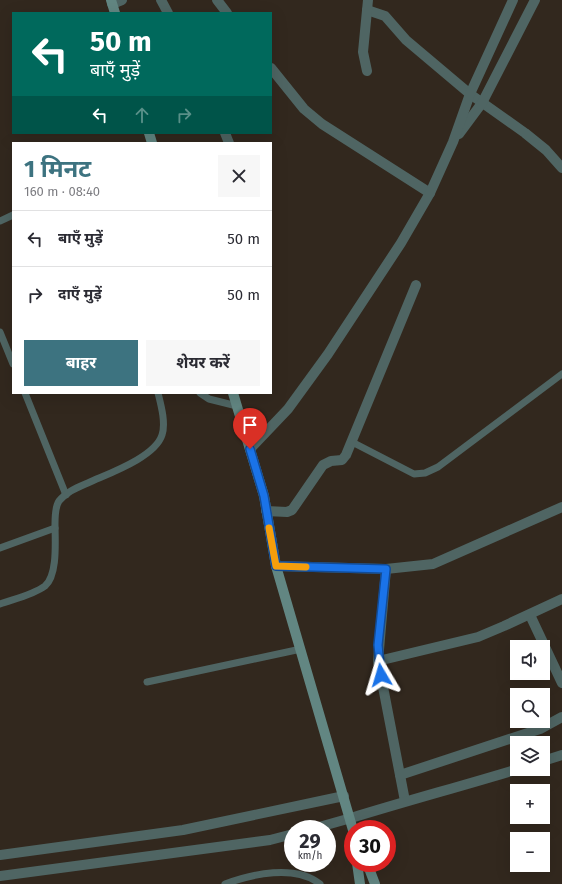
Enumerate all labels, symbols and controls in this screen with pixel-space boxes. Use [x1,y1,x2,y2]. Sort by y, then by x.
text: 50 m [90,25,152,58]
icon: left [24,28,76,80]
text: बाएँ मुड़ें [90,59,140,81]
icon: left [89,104,111,126]
icon: ahead [131,104,153,126]
icon: right [173,104,195,126]
text: 1 मिनट [24,155,91,183]
button: close [218,155,260,197]
text: 160 m · 08:40 [24,184,100,199]
icon: left [24,228,46,250]
text: बाएँ मुड़ें [58,229,103,247]
text: 50 m [227,230,260,248]
icon: right [24,284,46,306]
text: दाएँ मुड़ें [58,285,102,303]
text: 50 m [227,286,260,304]
button: बाहर [24,340,138,386]
button: शेयर करें [146,340,260,386]
pin [233,408,267,449]
icon: arrive [239,414,261,436]
map controls [510,640,550,872]
button: sound [510,640,550,680]
position arrow [360,654,402,696]
button: search [510,688,550,728]
button: layers [510,736,550,776]
button: + [510,784,550,824]
speed limit sign: 30 [344,820,396,872]
text: 29 [299,829,321,853]
button: − [510,832,550,872]
text: km/h [298,850,322,862]

